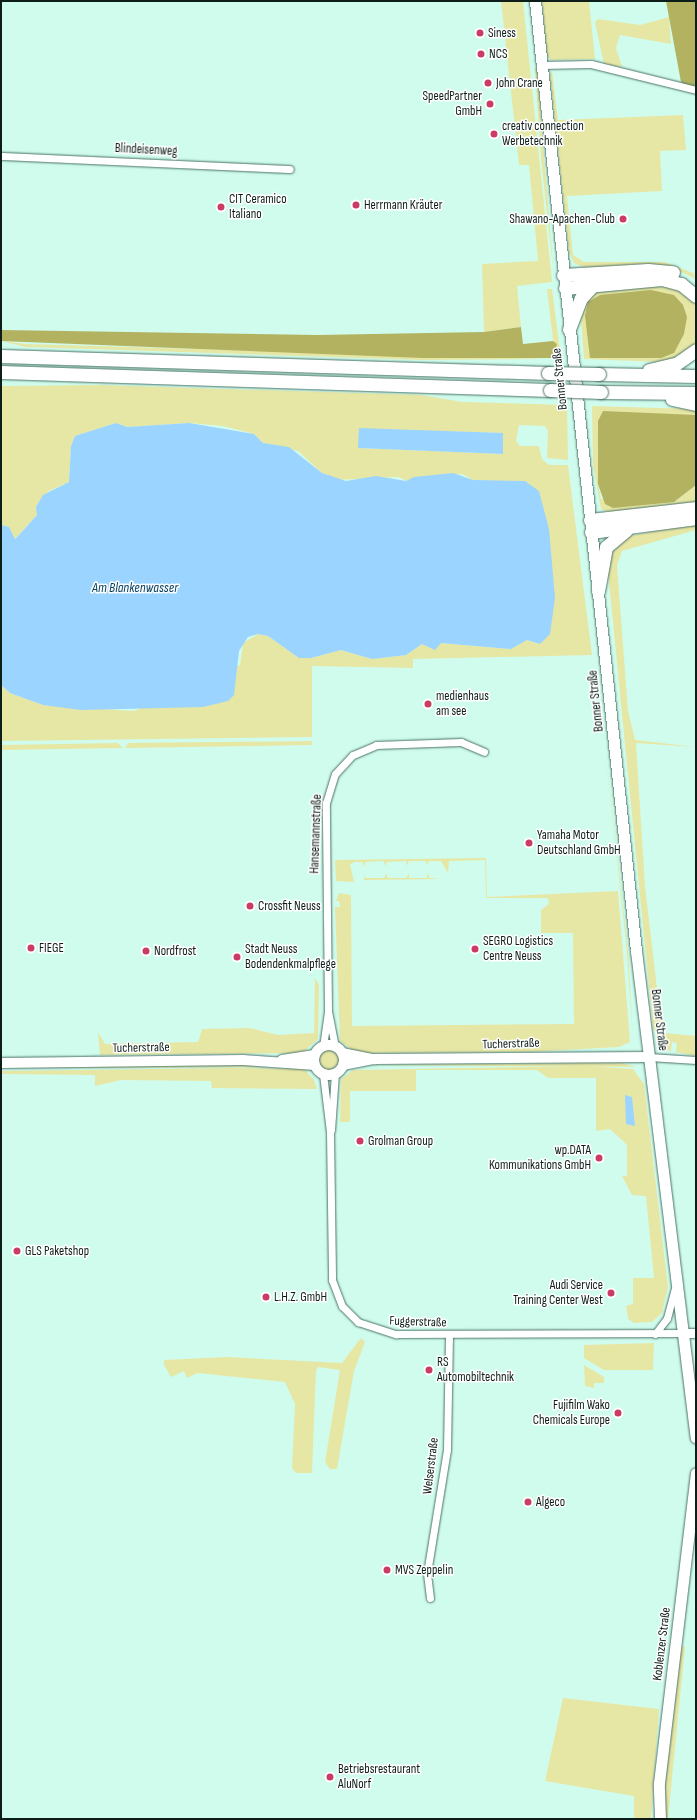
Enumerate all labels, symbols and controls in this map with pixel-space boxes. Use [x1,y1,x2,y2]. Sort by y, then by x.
place label: Siness [488,25,516,41]
marker: Siness [475,28,485,38]
place label: NCS [489,46,507,62]
marker: NCS [476,49,486,59]
place label: John Crane [496,75,543,91]
marker: John Crane [483,78,493,88]
place label: SpeedPartner GmbH [422,89,482,120]
marker: SpeedPartner GmbH [485,99,495,109]
place label: creativ connection Werbetechnik [502,119,584,150]
marker: creativ connection Werbetechnik [489,129,499,139]
street label: Blindeisenweg [114,141,178,159]
place label: CIT Ceramico Italiano [229,192,287,223]
place label: Herrmann Kräuter [364,197,442,213]
marker: Herrmann Kräuter [351,200,361,210]
marker: CIT Ceramico Italiano [216,202,226,212]
place label: Shawano-Apachen-Club [509,211,615,227]
marker: Shawano-Apachen-Club [618,214,628,224]
street label: Bonner Straße [549,347,571,411]
water label: Am Blankenwasser [92,580,178,596]
street label: Bonner Straße [585,669,607,733]
place label: medienhaus am see [436,689,489,720]
marker: medienhaus am see [423,699,433,709]
street label: Hansemannstraße [307,794,325,874]
place label: Yamaha Motor Deutschland GmbH [537,828,621,859]
marker: Yamaha Motor Deutschland GmbH [524,838,534,848]
place label: Crossfit Neuss [258,898,321,914]
marker: Crossfit Neuss [245,901,255,911]
place label: SEGRO Logistics Centre Neuss [483,934,553,965]
place label: FIEGE [39,940,64,956]
place label: Stadt Neuss Bodendenkmalpflege [245,942,336,973]
marker: FIEGE [26,943,36,953]
place label: Nordfrost [154,943,196,959]
marker: SEGRO Logistics Centre Neuss [470,944,480,954]
marker: Nordfrost [141,946,151,956]
marker: Stadt Neuss Bodendenkmalpflege [232,952,242,962]
street label: Bonner Straße [647,988,671,1052]
street label: Tucherstraße [482,1035,540,1053]
street label: Tucherstraße [112,1040,170,1056]
place label: Grolman Group [368,1133,433,1149]
marker: Grolman Group [355,1136,365,1146]
place label: wp.DATA Kommunikations GmbH [489,1143,591,1174]
marker: wp.DATA Kommunikations GmbH [594,1153,604,1163]
place label: GLS Paketshop [25,1243,89,1259]
marker: GLS Paketshop [12,1246,22,1256]
place label: Audi Service Training Center West [513,1278,603,1309]
marker: Audi Service Training Center West [606,1288,616,1298]
place label: L.H.Z. GmbH [274,1289,327,1305]
marker: L.H.Z. GmbH [261,1292,271,1302]
street label: Fuggerstraße [389,1313,447,1331]
place label: RS Automobiltechnik [437,1355,514,1386]
marker: RS Automobiltechnik [424,1365,434,1375]
place label: Fujifilm Wako Chemicals Europe [533,1398,610,1429]
marker: Fujifilm Wako Chemicals Europe [613,1408,623,1418]
street label: Welserstraße [420,1437,442,1495]
place label: Algeco [536,1494,565,1510]
marker: Algeco [523,1497,533,1507]
place label: MVS Zeppelin [395,1562,453,1578]
marker: MVS Zeppelin [382,1565,392,1575]
street label: Koblenzer Straße [650,1606,674,1682]
place label: Betriebsrestaurant AluNorf [338,1762,420,1793]
marker: Betriebsrestaurant AluNorf [325,1772,335,1782]

